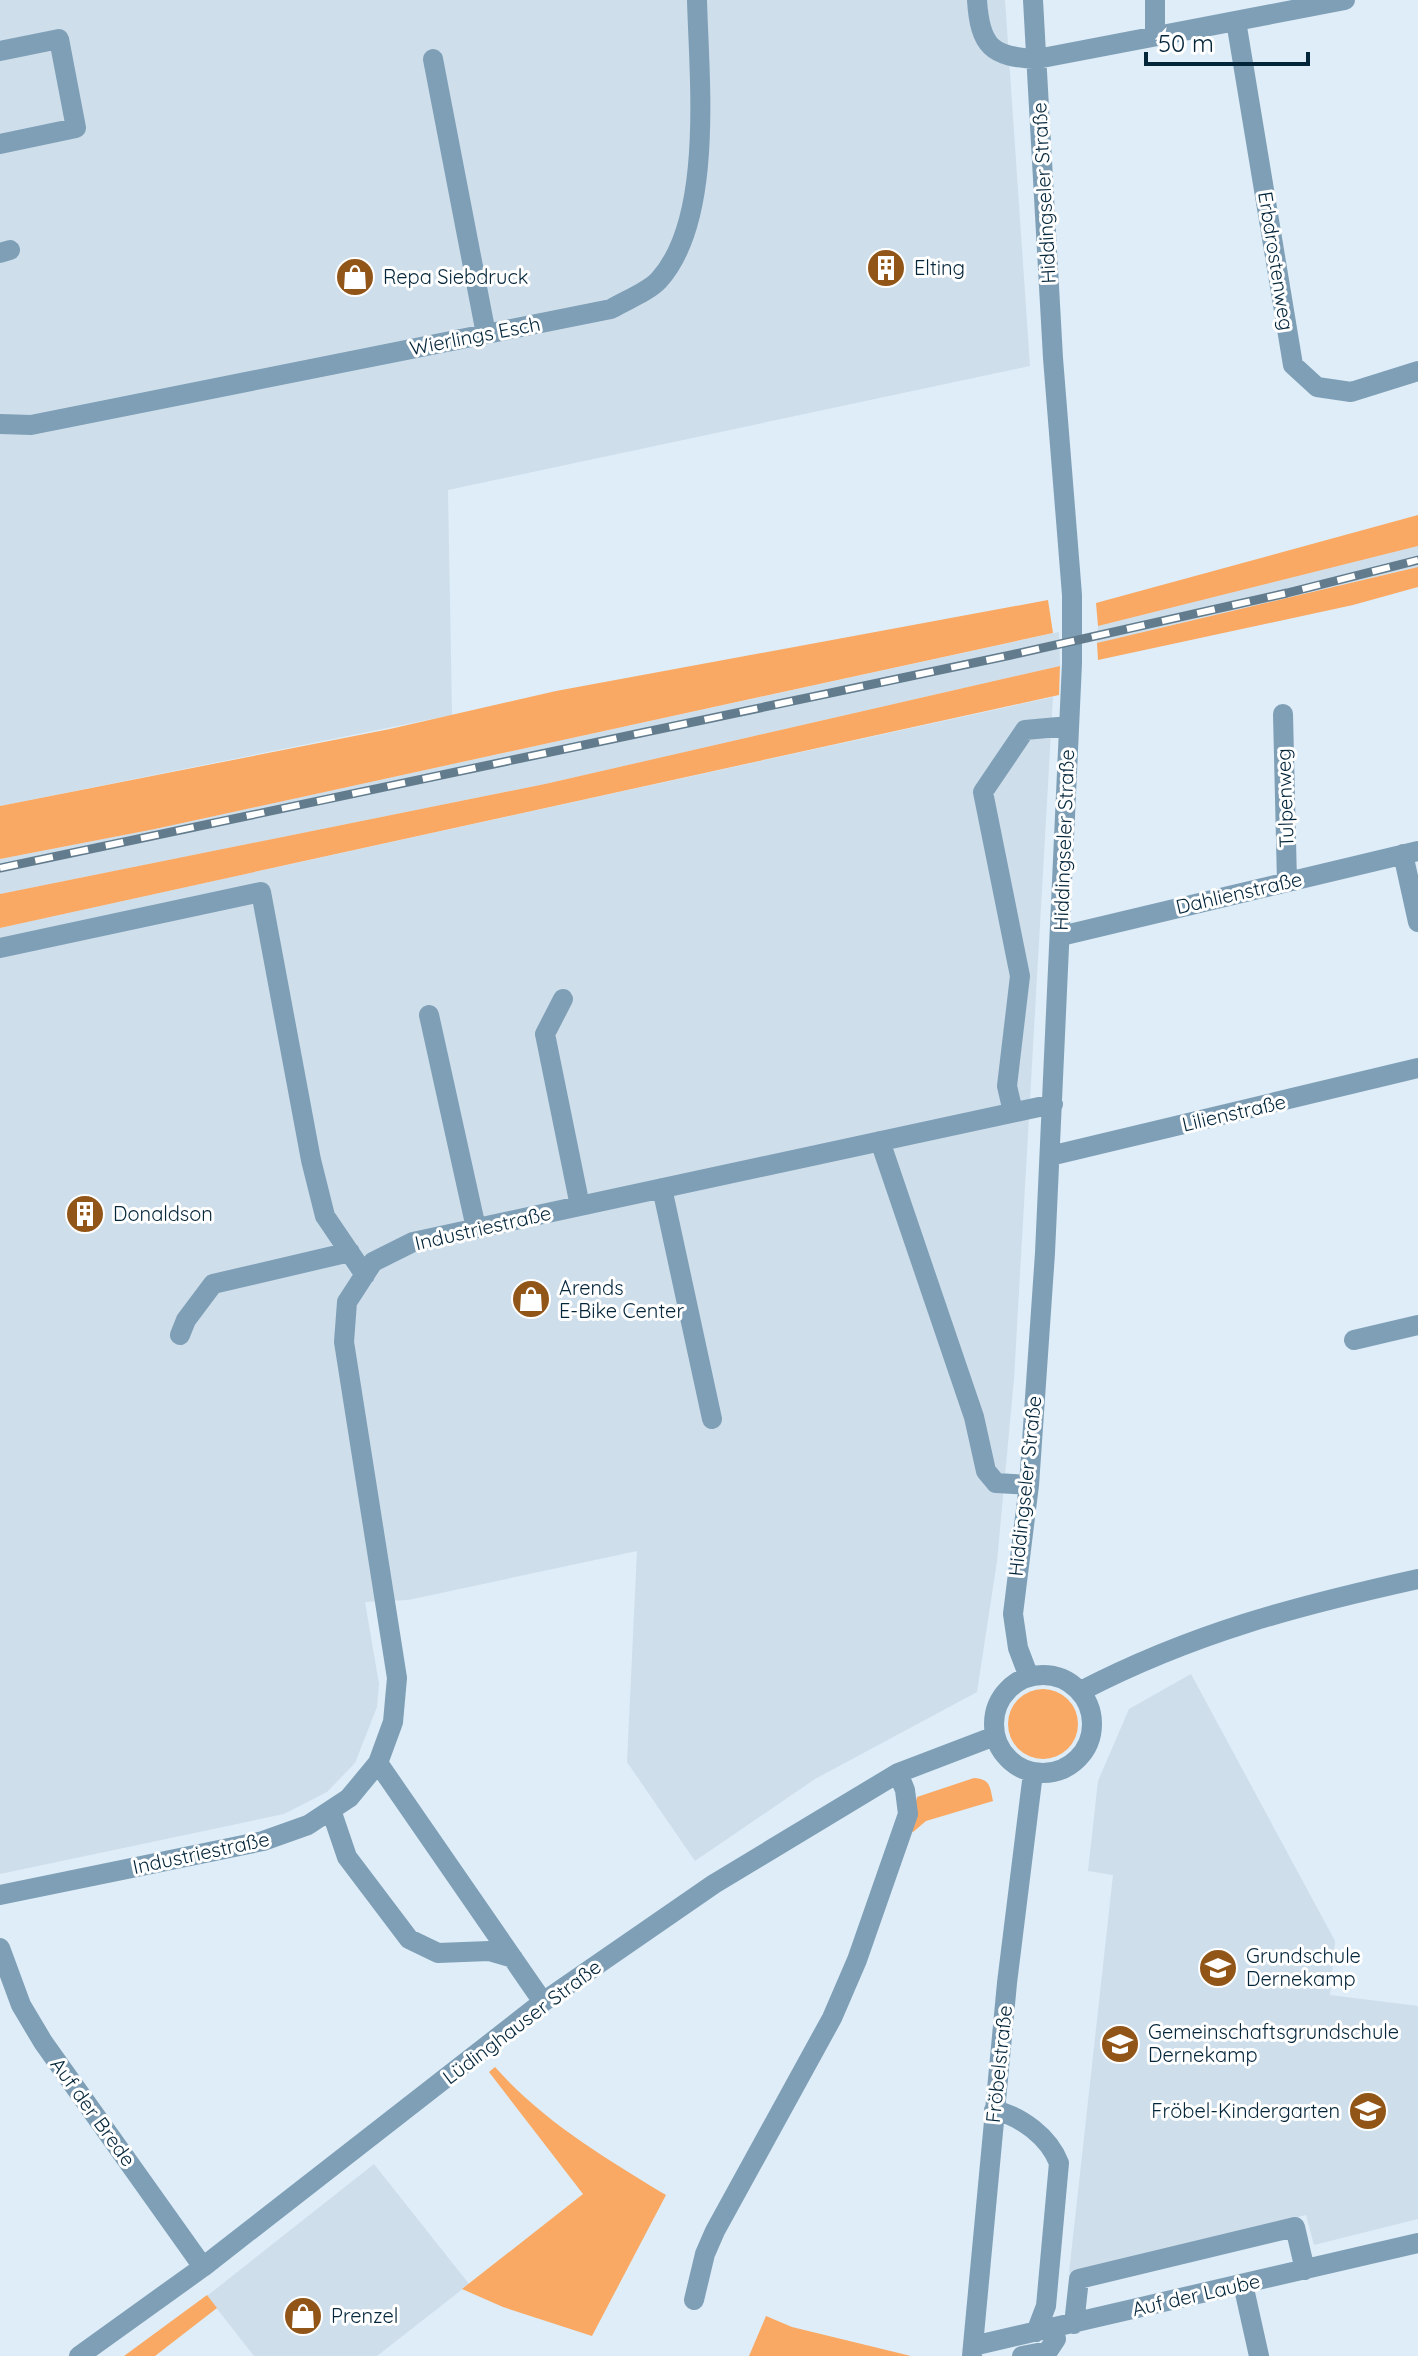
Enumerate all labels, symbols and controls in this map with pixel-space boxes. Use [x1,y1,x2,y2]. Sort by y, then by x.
scale bar [1146,16,1308,66]
text: 50 m [1158,28,1214,58]
street label: Hiddingseler Straße [1026,102,1061,284]
street label: Erbdrostenweg [1253,190,1300,332]
building icon: Elting [865,247,907,289]
place label: Elting [914,255,965,280]
shop icon: Repa Siebdruck [334,256,376,298]
place label: Repa Siebdruck [383,264,529,289]
street label: Wierlings Esch [407,311,542,360]
street label: Tulpenweg [1270,748,1299,848]
street label: Hiddingseler Straße [1048,749,1079,931]
street label: Dahlienstraße [1173,866,1304,919]
street label: Lilienstraße [1180,1088,1288,1137]
building icon: Donaldson [64,1193,106,1235]
street label: Industriestraße [412,1200,553,1255]
place label: Donaldson [113,1201,213,1226]
place label: Arends E-Bike Center [559,1275,684,1323]
shop icon: Arends E-Bike Center [510,1278,552,1320]
street label: Hiddingseler Straße [1003,1394,1046,1578]
street label: Industriestraße [130,1826,271,1879]
place label: Grundschule Dernekamp [1246,1943,1361,1991]
school or university icon: Grundschule Dernekamp [1197,1947,1239,1989]
street label: Lüdinghauser Straße [438,1954,606,2089]
street label: Fröbelstraße [980,2004,1017,2124]
place label: Gemeinschaftsgrundschule Dernekamp [1148,2019,1399,2067]
school or university icon: Gemeinschaftsgrundschule Dernekamp [1099,2023,1141,2065]
street label: Auf der Brede [46,2052,141,2171]
school or university icon: Fröbel-Kindergarten [1347,2090,1389,2132]
place label: Fröbel-Kindergarten [1151,2098,1340,2123]
street label: Auf der Laube [1129,2268,1262,2321]
shop icon: Prenzel [282,2295,324,2337]
place label: Prenzel [331,2303,398,2328]

